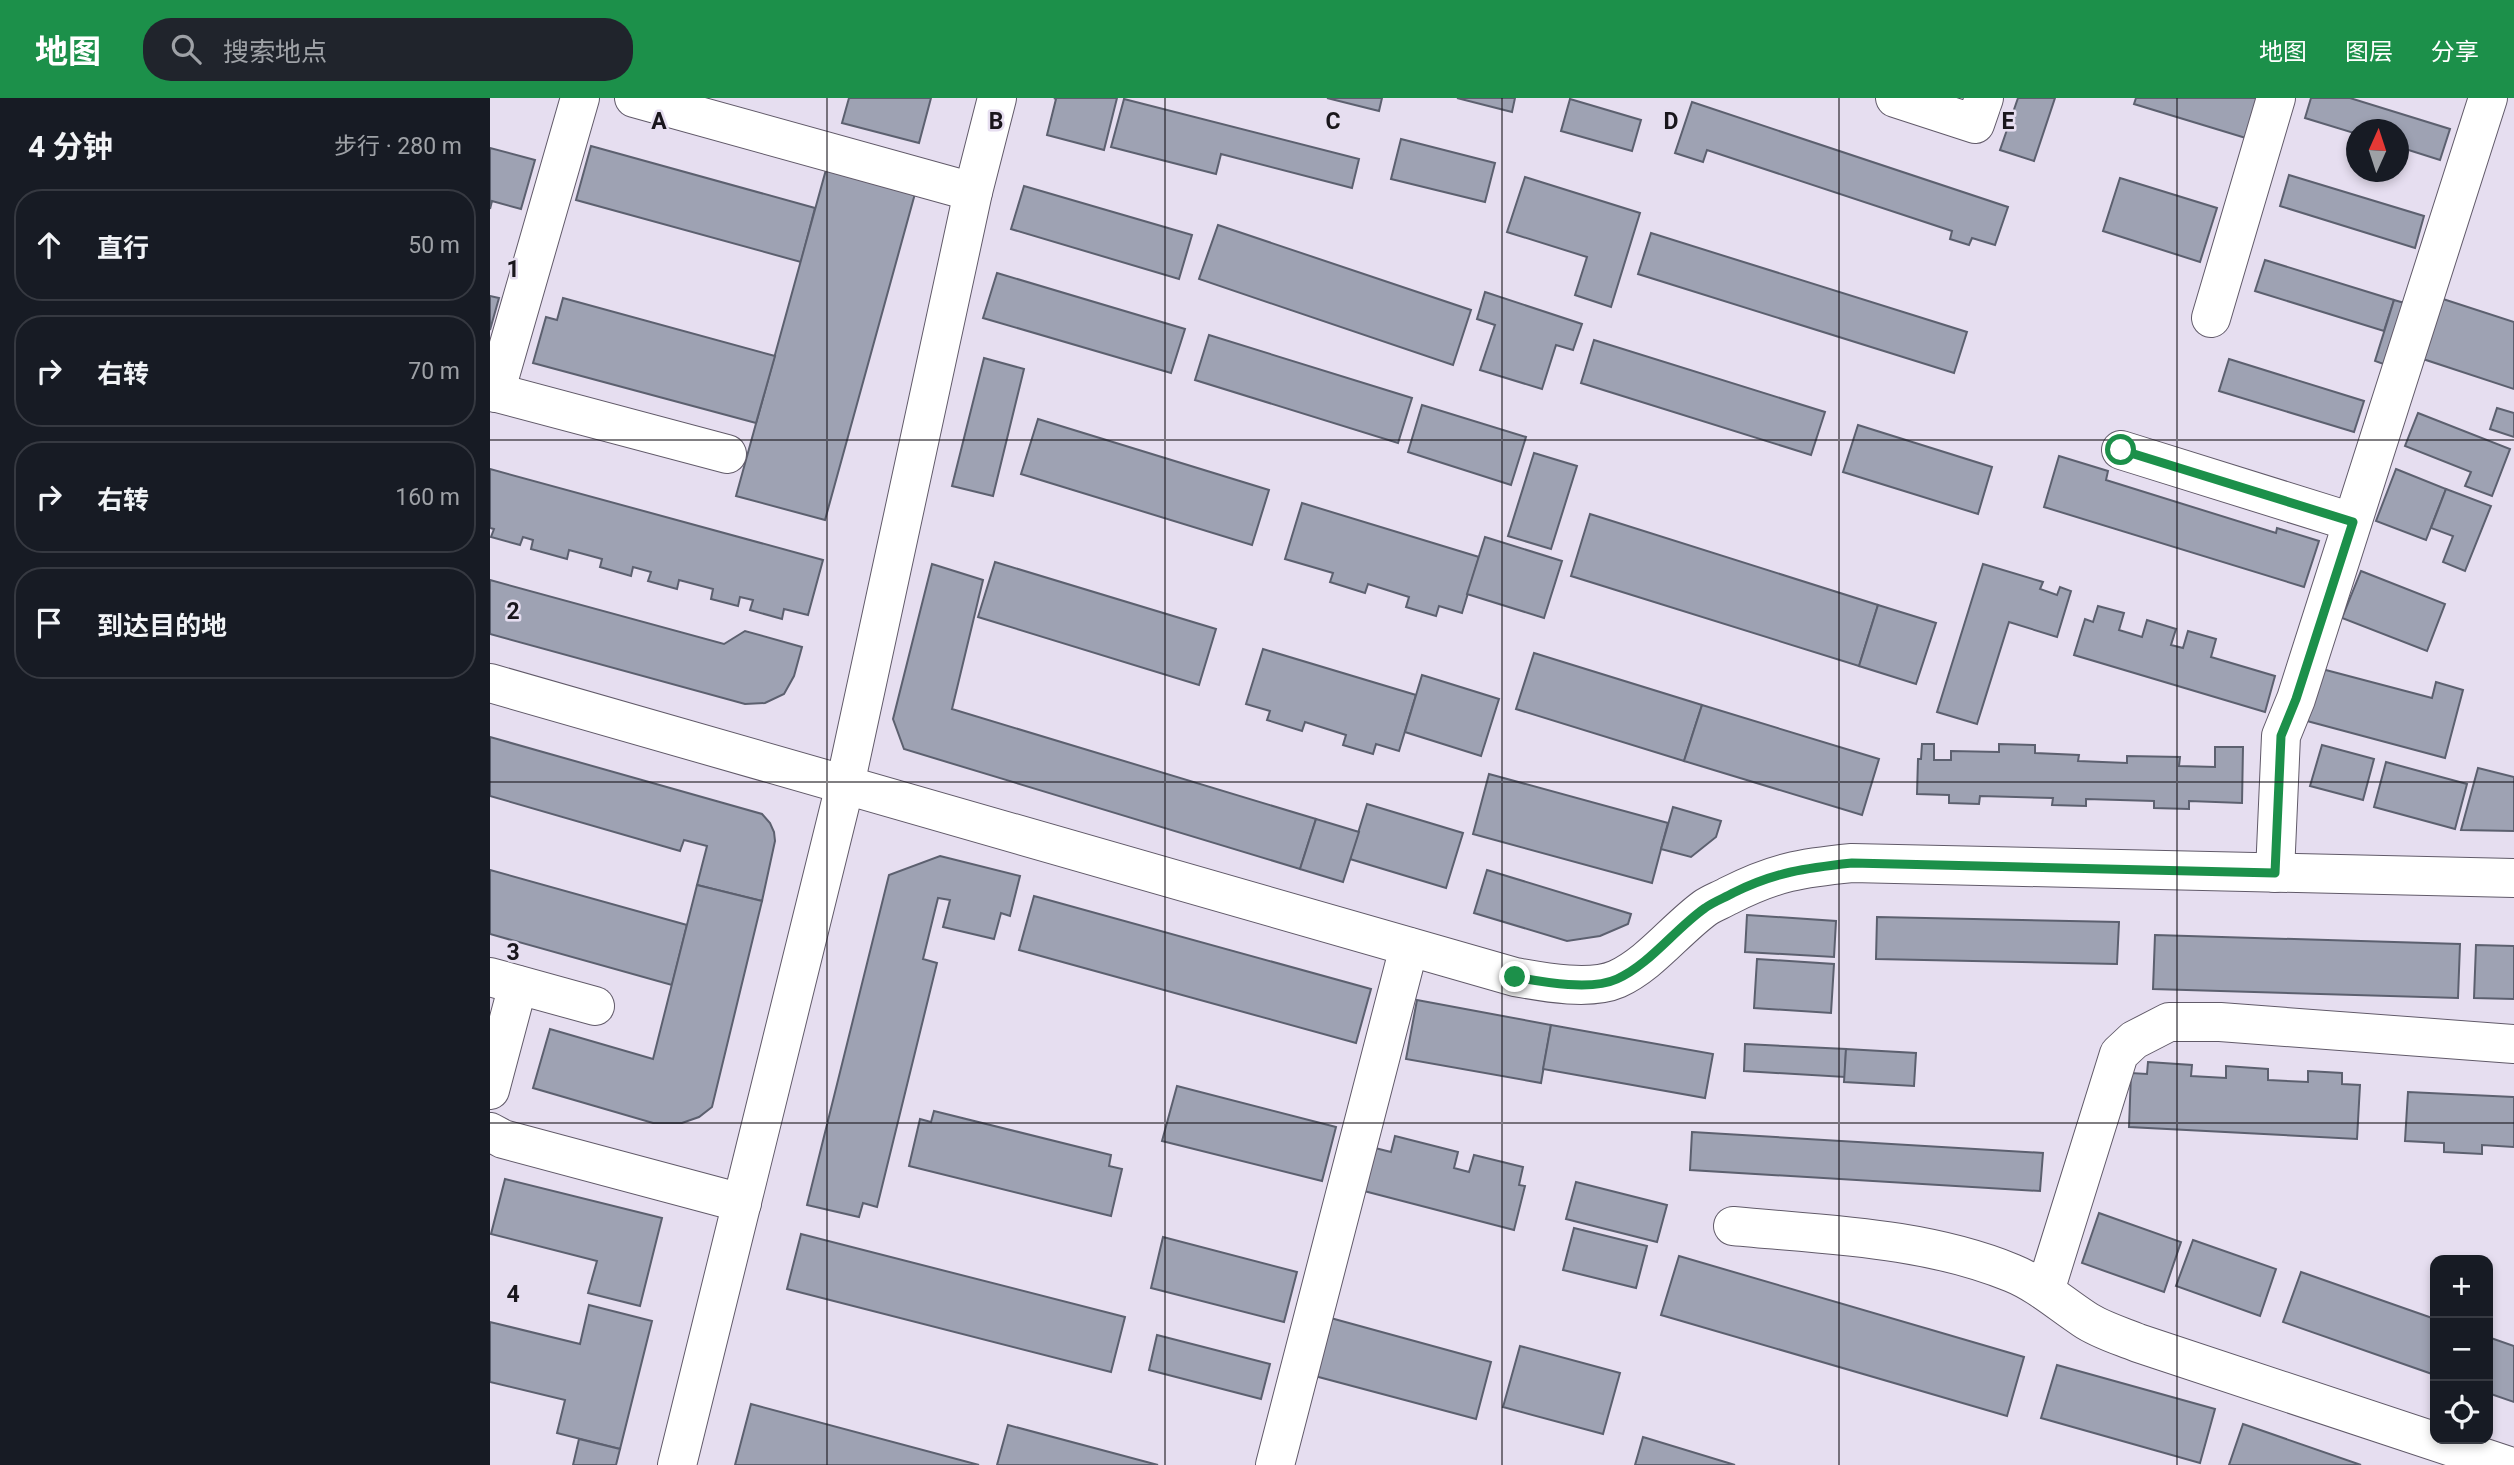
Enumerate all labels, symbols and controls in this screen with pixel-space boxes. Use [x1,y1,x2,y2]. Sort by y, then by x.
search box [143,18,633,81]
icon: search [167,30,205,68]
text: 地图 [35,32,101,71]
text: 搜索地点 [223,37,327,67]
text: 地图 [2259,38,2307,66]
text: 图层 [2345,38,2393,66]
text: 分享 [2431,38,2479,66]
text: A [651,108,667,135]
text: B [989,108,1003,135]
text: C [1325,108,1341,135]
text: D [1664,108,1678,135]
text: E [2002,108,2015,135]
north arrow [2346,119,2409,182]
text: 4 分钟 [28,129,113,164]
text: 步行 · 280 m [334,133,462,160]
icon: ahead [30,226,68,264]
text: 50 m [408,232,460,259]
text: 直行 [97,233,149,263]
text: 1 [506,256,520,283]
icon: right [30,352,68,390]
text: 70 m [408,358,460,385]
text: 右转 [97,359,149,389]
route start [2105,434,2136,465]
icon: right [30,478,68,516]
text: 160 m [395,484,460,511]
text: 右转 [97,485,149,515]
text: 2 [506,598,520,625]
icon: arrive [30,604,68,642]
text: 到达目的地 [97,611,227,641]
text: 3 [506,939,520,966]
route end [1499,961,1530,992]
map controls [2430,1255,2493,1444]
button: + [2430,1255,2493,1318]
text: 4 [506,1281,520,1308]
button: − [2430,1318,2493,1381]
button: locate [2430,1381,2493,1444]

